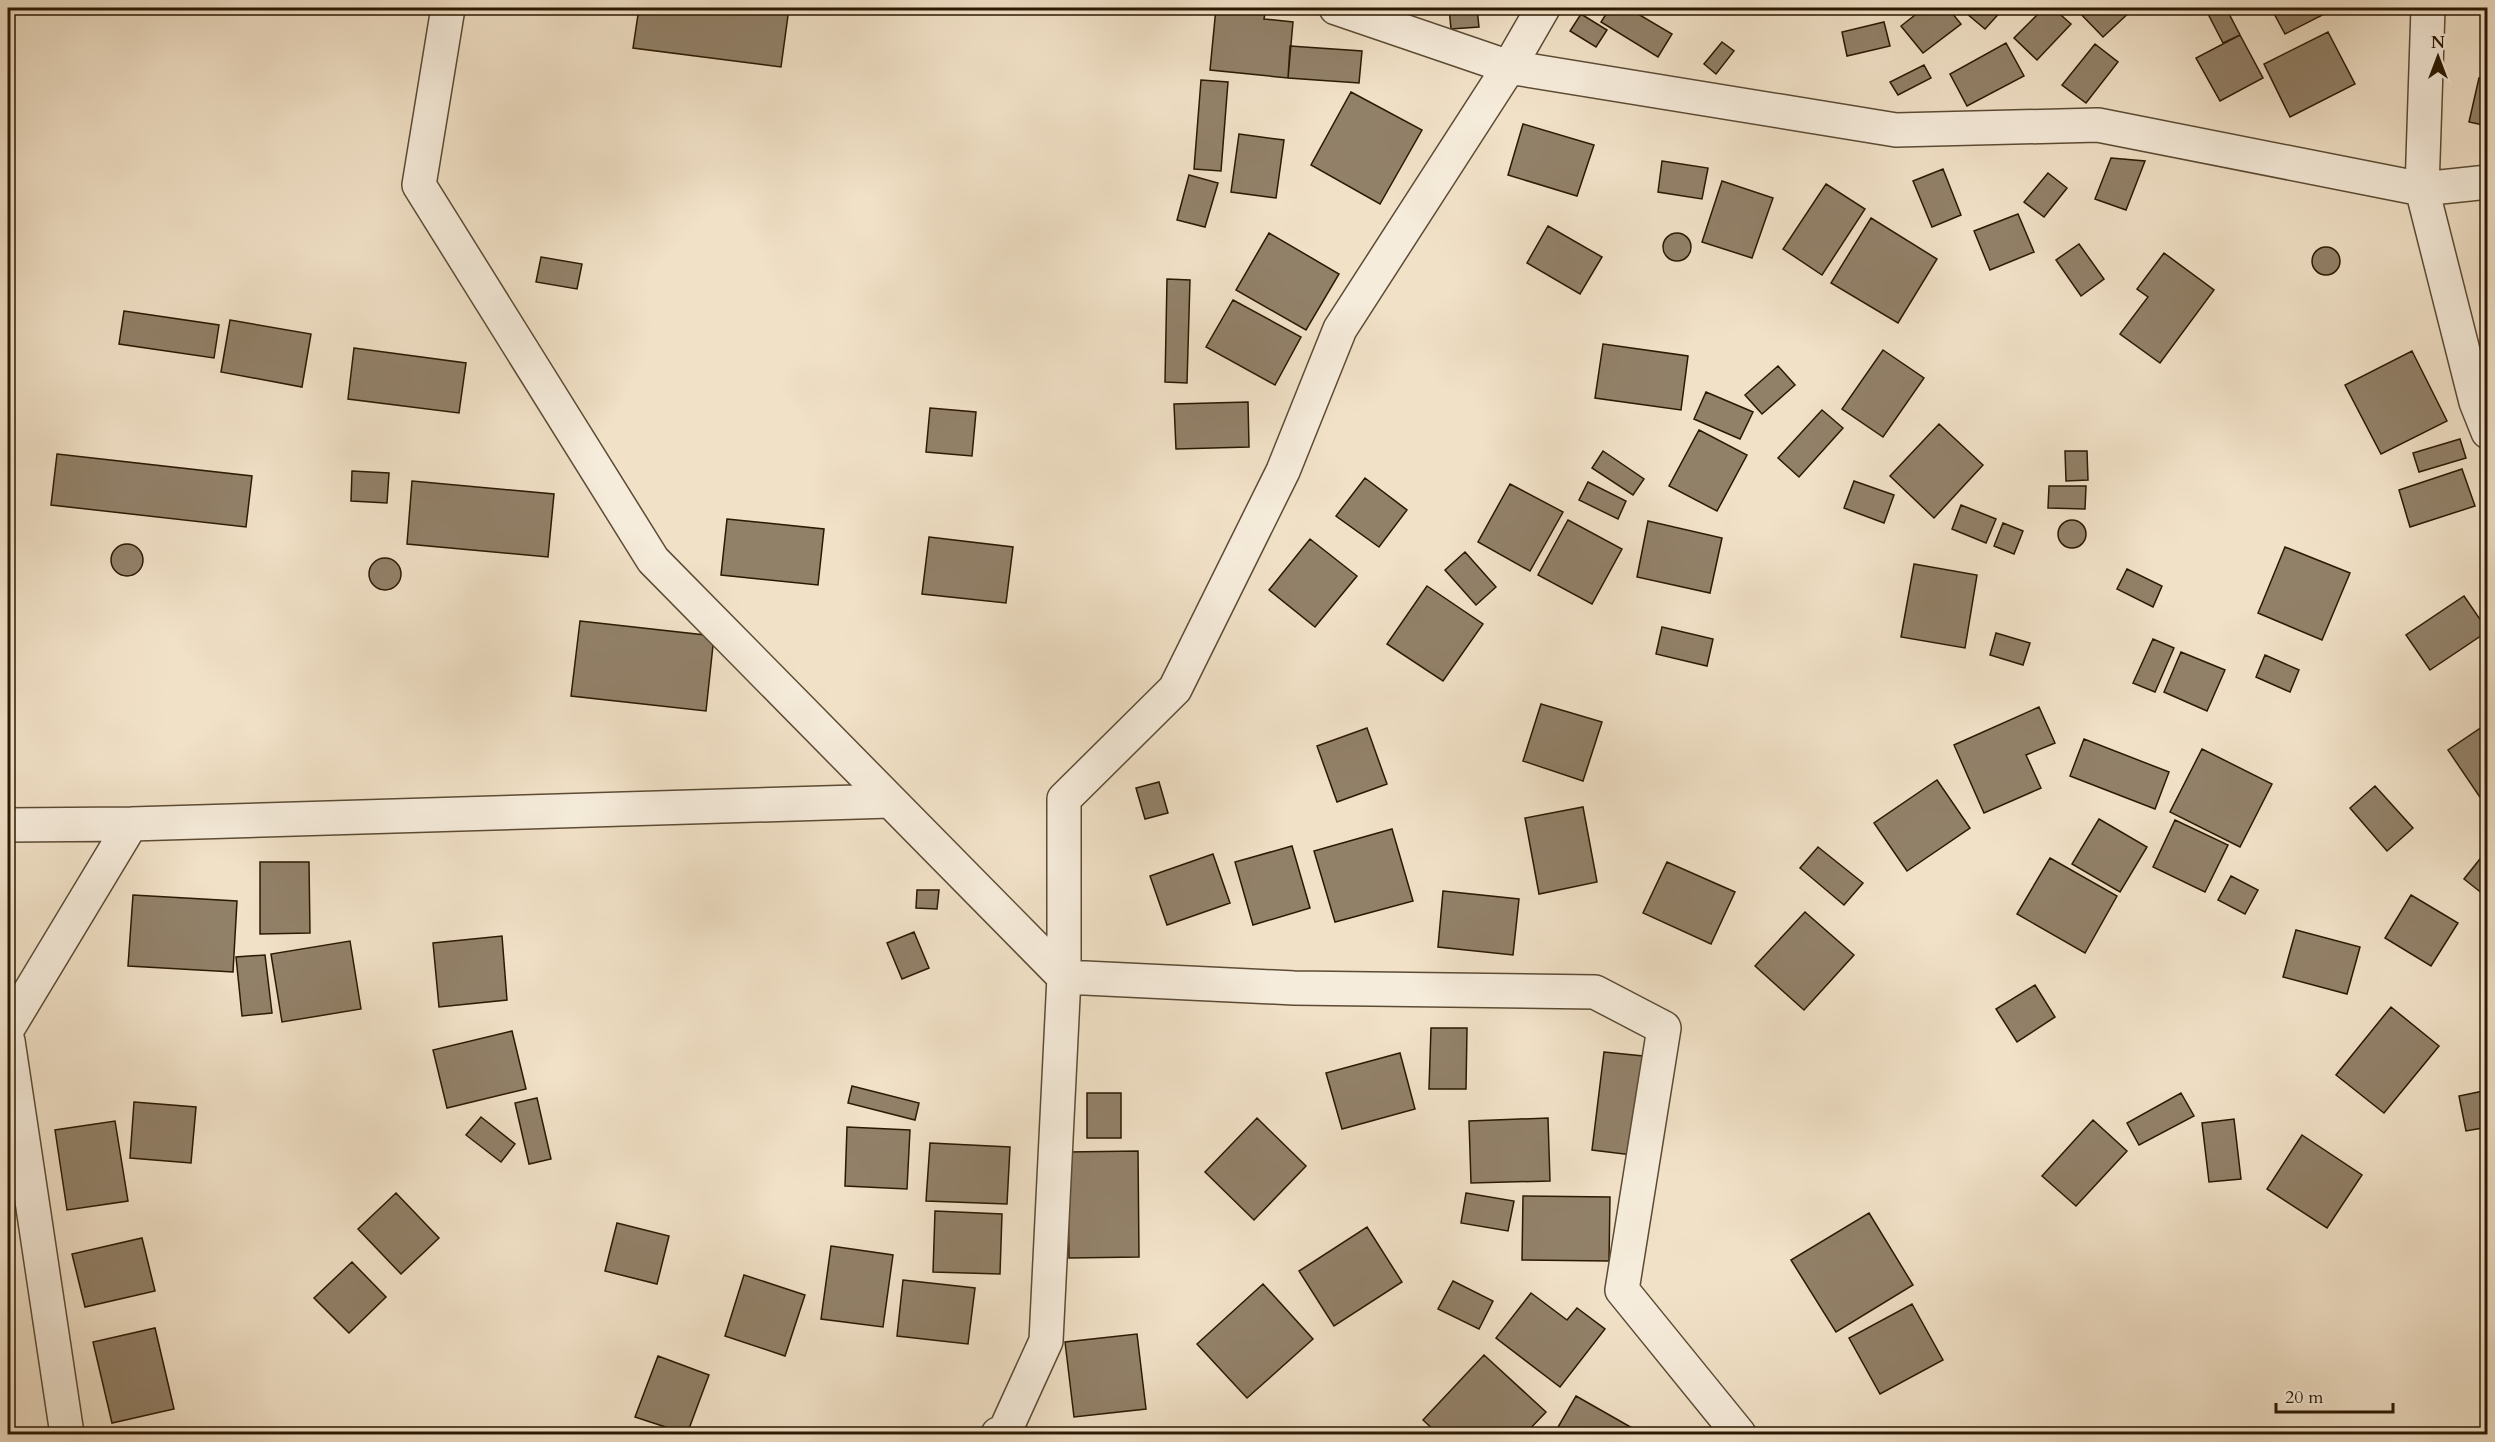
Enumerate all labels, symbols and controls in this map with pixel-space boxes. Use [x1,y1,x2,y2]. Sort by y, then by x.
north arrow [2408,27,2468,87]
text: N [2431,32,2445,54]
scale bar [2276,1376,2393,1414]
text: 20 m [2285,1385,2324,1410]

